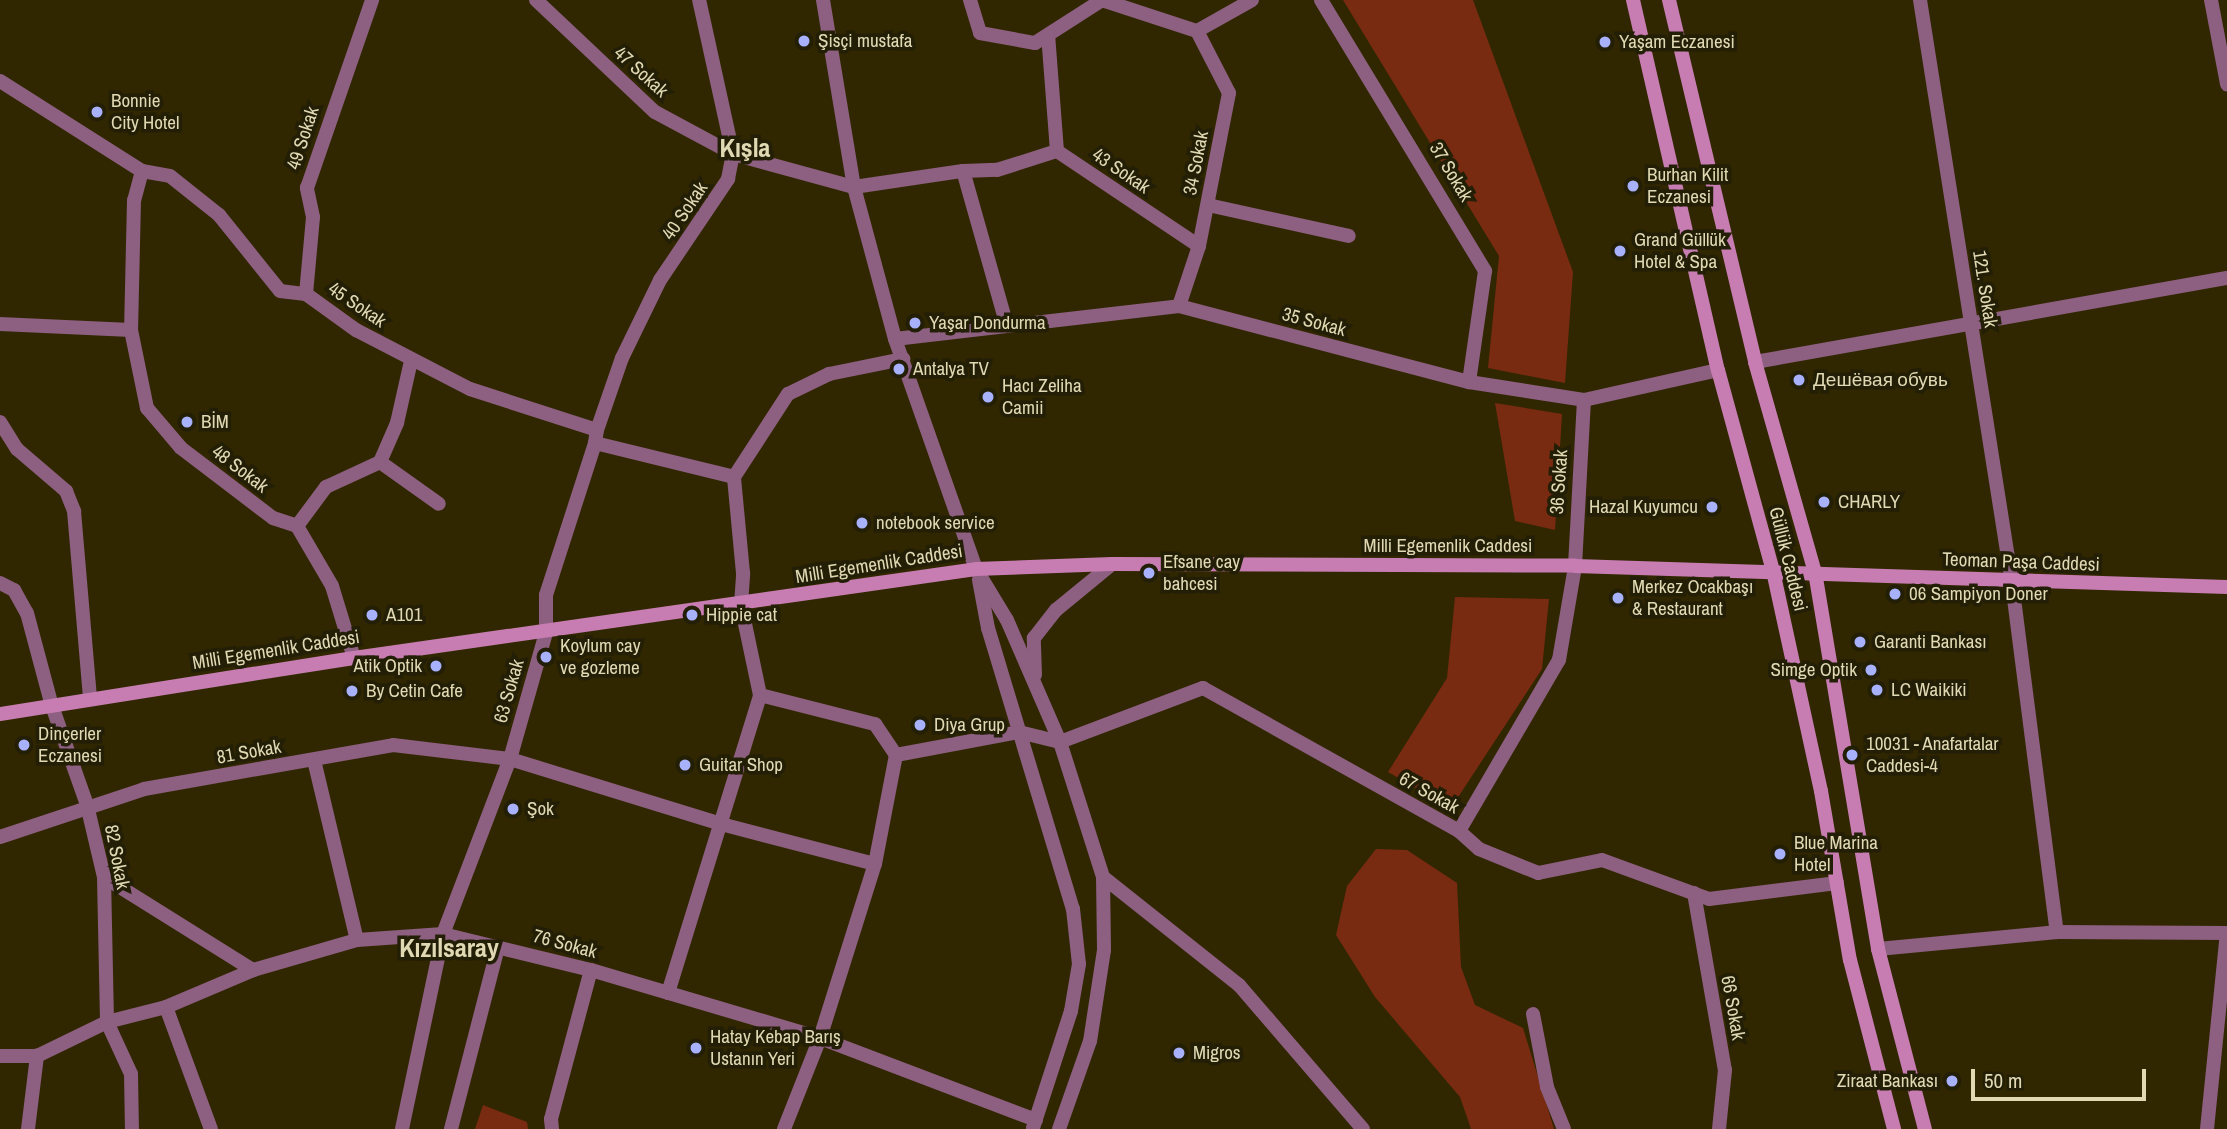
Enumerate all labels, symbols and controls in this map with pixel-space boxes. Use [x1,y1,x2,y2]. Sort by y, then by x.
place label: Şisçi mustafa [818,30,912,52]
place label: Yaşam Eczanesi [1619,31,1735,53]
marker: Şisçi mustafa [796,33,812,49]
marker: Yaşam Eczanesi [1597,34,1613,50]
street label: 47 Sokak [609,42,673,102]
place label: Bonnie City Hotel [111,90,179,134]
marker: Bonnie City Hotel [89,104,105,120]
street label: 49 Sokak [282,104,324,172]
street label: 34 Sokak [1179,129,1213,197]
district label: Kışla [720,132,770,164]
street label: 37 Sokak [1424,138,1478,206]
street label: 43 Sokak [1088,143,1154,199]
place label: Burhan Kilit Eczanesi [1647,164,1728,208]
street label: 40 Sokak [657,178,713,244]
marker: Burhan Kilit Eczanesi [1625,178,1641,194]
place label: Grand Güllük Hotel & Spa [1634,229,1726,273]
marker: Grand Güllük Hotel & Spa [1612,243,1628,259]
street label: 121. Sokak [1968,249,2002,329]
street label: 45 Sokak [324,277,390,333]
street label: 35 Sokak [1280,303,1348,341]
place label: Yaşar Dondurma [929,312,1046,334]
marker: Yaşar Dondurma [907,315,923,331]
place label: Antalya TV [913,358,989,380]
marker: Antalya TV [891,361,907,377]
place label: Дешёвая обувь [1813,369,1948,391]
marker: Дешёвая обувь [1791,372,1807,388]
place label: Hacı Zeliha Camii [1002,375,1082,419]
marker: Hacı Zeliha Camii [980,389,996,405]
place label: BİM [201,411,229,433]
marker: BİM [179,414,195,430]
street label: 48 Sokak [207,440,273,498]
street label: 36 Sokak [1545,449,1573,515]
place label: CHARLY [1838,491,1900,513]
marker: CHARLY [1816,494,1832,510]
place label: Hazal Kuyumcu [1589,496,1698,518]
marker: Hazal Kuyumcu [1704,499,1720,515]
street label: Güllük Caddesi [1764,505,1812,613]
place label: notebook service [876,512,995,534]
marker: notebook service [854,515,870,531]
street label: Milli Egemenlik Caddesi [1364,535,1532,557]
street label: Milli Egemenlik Caddesi [794,540,964,588]
street label: Teoman Paşa Caddesi [1942,548,2100,576]
place label: Efsane cay bahcesi [1163,551,1240,595]
marker: Efsane cay bahcesi [1141,565,1157,581]
place label: Merkez Ocakbaşı & Restaurant [1632,576,1753,620]
place label: 06 Sampiyon Doner [1909,583,2048,605]
marker: 06 Sampiyon Doner [1887,586,1903,602]
marker: Merkez Ocakbaşı & Restaurant [1610,590,1626,606]
place label: A101 [386,604,422,626]
place label: Hippie cat [706,604,777,626]
marker: A101 [364,607,380,623]
marker: Hippie cat [684,607,700,623]
street label: Milli Egemenlik Caddesi [191,626,361,674]
place label: Garanti Bankası [1874,631,1987,653]
marker: Garanti Bankası [1852,634,1868,650]
place label: Koylum cay ve gozleme [560,635,641,679]
marker: Koylum cay ve gozleme [538,649,554,665]
place label: Atik Optik [354,655,422,677]
street label: 63 Sokak [489,657,529,725]
marker: Atik Optik [428,658,444,674]
place label: Simge Optik [1770,659,1857,681]
marker: Simge Optik [1863,662,1879,678]
place label: LC Waikiki [1891,679,1967,701]
place label: By Cetin Cafe [366,680,463,702]
marker: LC Waikiki [1869,682,1885,698]
marker: By Cetin Cafe [344,683,360,699]
place label: Diya Grup [934,714,1005,736]
marker: Diya Grup [912,717,928,733]
place label: Dinçerler Eczanesi [38,723,102,767]
place label: 10031 - Anafartalar Caddesi-4 [1866,733,1999,777]
street label: 81 Sokak [215,735,283,769]
marker: Dinçerler Eczanesi [16,737,32,753]
marker: 10031 - Anafartalar Caddesi-4 [1844,747,1860,763]
place label: Guitar Shop [699,754,783,776]
marker: Guitar Shop [677,757,693,773]
street label: 67 Sokak [1395,767,1463,819]
place label: Şok [527,798,554,820]
marker: Şok [505,801,521,817]
street label: 82 Sokak [100,823,134,891]
place label: Blue Marina Hotel [1794,832,1878,876]
marker: Blue Marina Hotel [1772,846,1788,862]
street label: 76 Sokak [531,925,599,963]
district label: Kızılsaray [399,932,499,964]
street label: 66 Sokak [1716,974,1750,1042]
place label: Hatay Kebap Barış Ustanın Yeri [710,1026,841,1070]
marker: Hatay Kebap Barış Ustanın Yeri [688,1040,704,1056]
place label: Migros [1193,1042,1241,1064]
marker: Migros [1171,1045,1187,1061]
scale bar [1975,1056,2150,1100]
text: 50 m [1984,1066,2022,1095]
place label: Ziraat Bankası [1837,1070,1938,1092]
marker: Ziraat Bankası [1944,1073,1960,1089]

